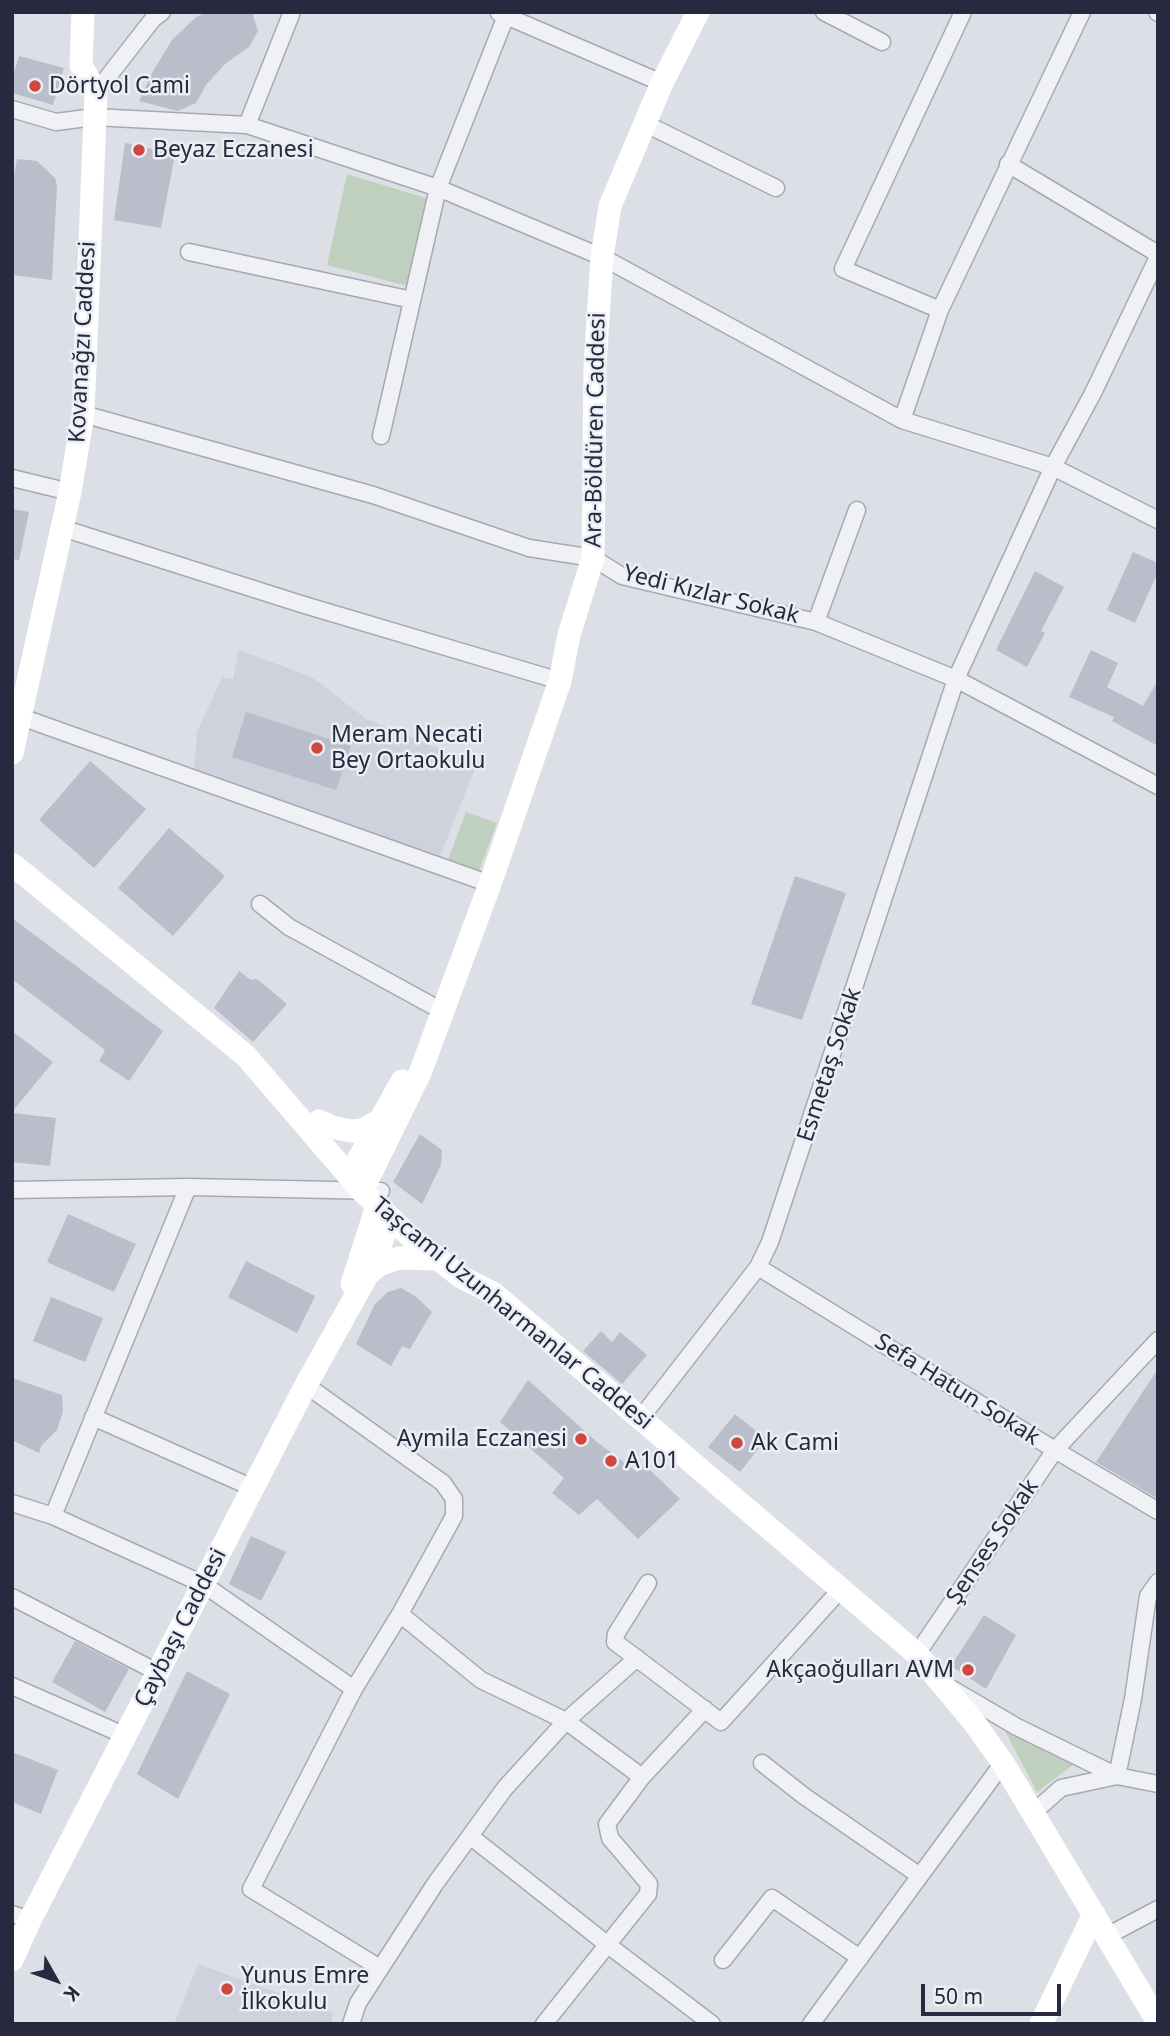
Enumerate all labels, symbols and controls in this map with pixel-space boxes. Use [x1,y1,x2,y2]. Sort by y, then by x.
place label: Dörtyol Cami [49,72,190,100]
marker: Dörtyol Cami [27,78,43,94]
place label: Beyaz Eczanesi [153,136,314,164]
marker: Beyaz Eczanesi [131,142,147,158]
street label: Kovanağzı Caddesi [64,240,102,444]
street label: Ara-Böldüren Caddesi [580,312,612,548]
street label: Yedi Kızlar Sokak [620,560,802,630]
place label: Meram Necati Bey Ortaokulu [331,721,485,775]
marker: Meram Necati Bey Ortaokulu [309,740,325,756]
street label: Esmetaş Sokak [792,984,868,1146]
street label: Taşcami Uzunharmanlar Caddesi [366,1192,658,1436]
street label: Sefa Hatun Sokak [870,1328,1044,1452]
place label: Aymila Eczanesi [397,1425,567,1453]
place label: Ak Cami [751,1429,839,1457]
marker: Aymila Eczanesi [573,1431,589,1447]
marker: Ak Cami [729,1435,745,1451]
place label: A101 [625,1447,679,1475]
marker: A101 [603,1453,619,1469]
street label: Şenses Sokak [941,1474,1045,1610]
street label: Çaybaşı Caddesi [129,1544,233,1712]
place label: Akçaoğulları AVM [766,1656,954,1684]
marker: Akçaoğulları AVM [960,1662,976,1678]
north arrow [21,1945,91,2015]
place label: Yunus Emre İlkokulu [241,1962,369,2016]
scale bar [925,1969,1065,2013]
text: K [58,1980,86,2007]
marker: Yunus Emre İlkokulu [219,1981,235,1997]
text: 50 m [934,1982,983,2010]

